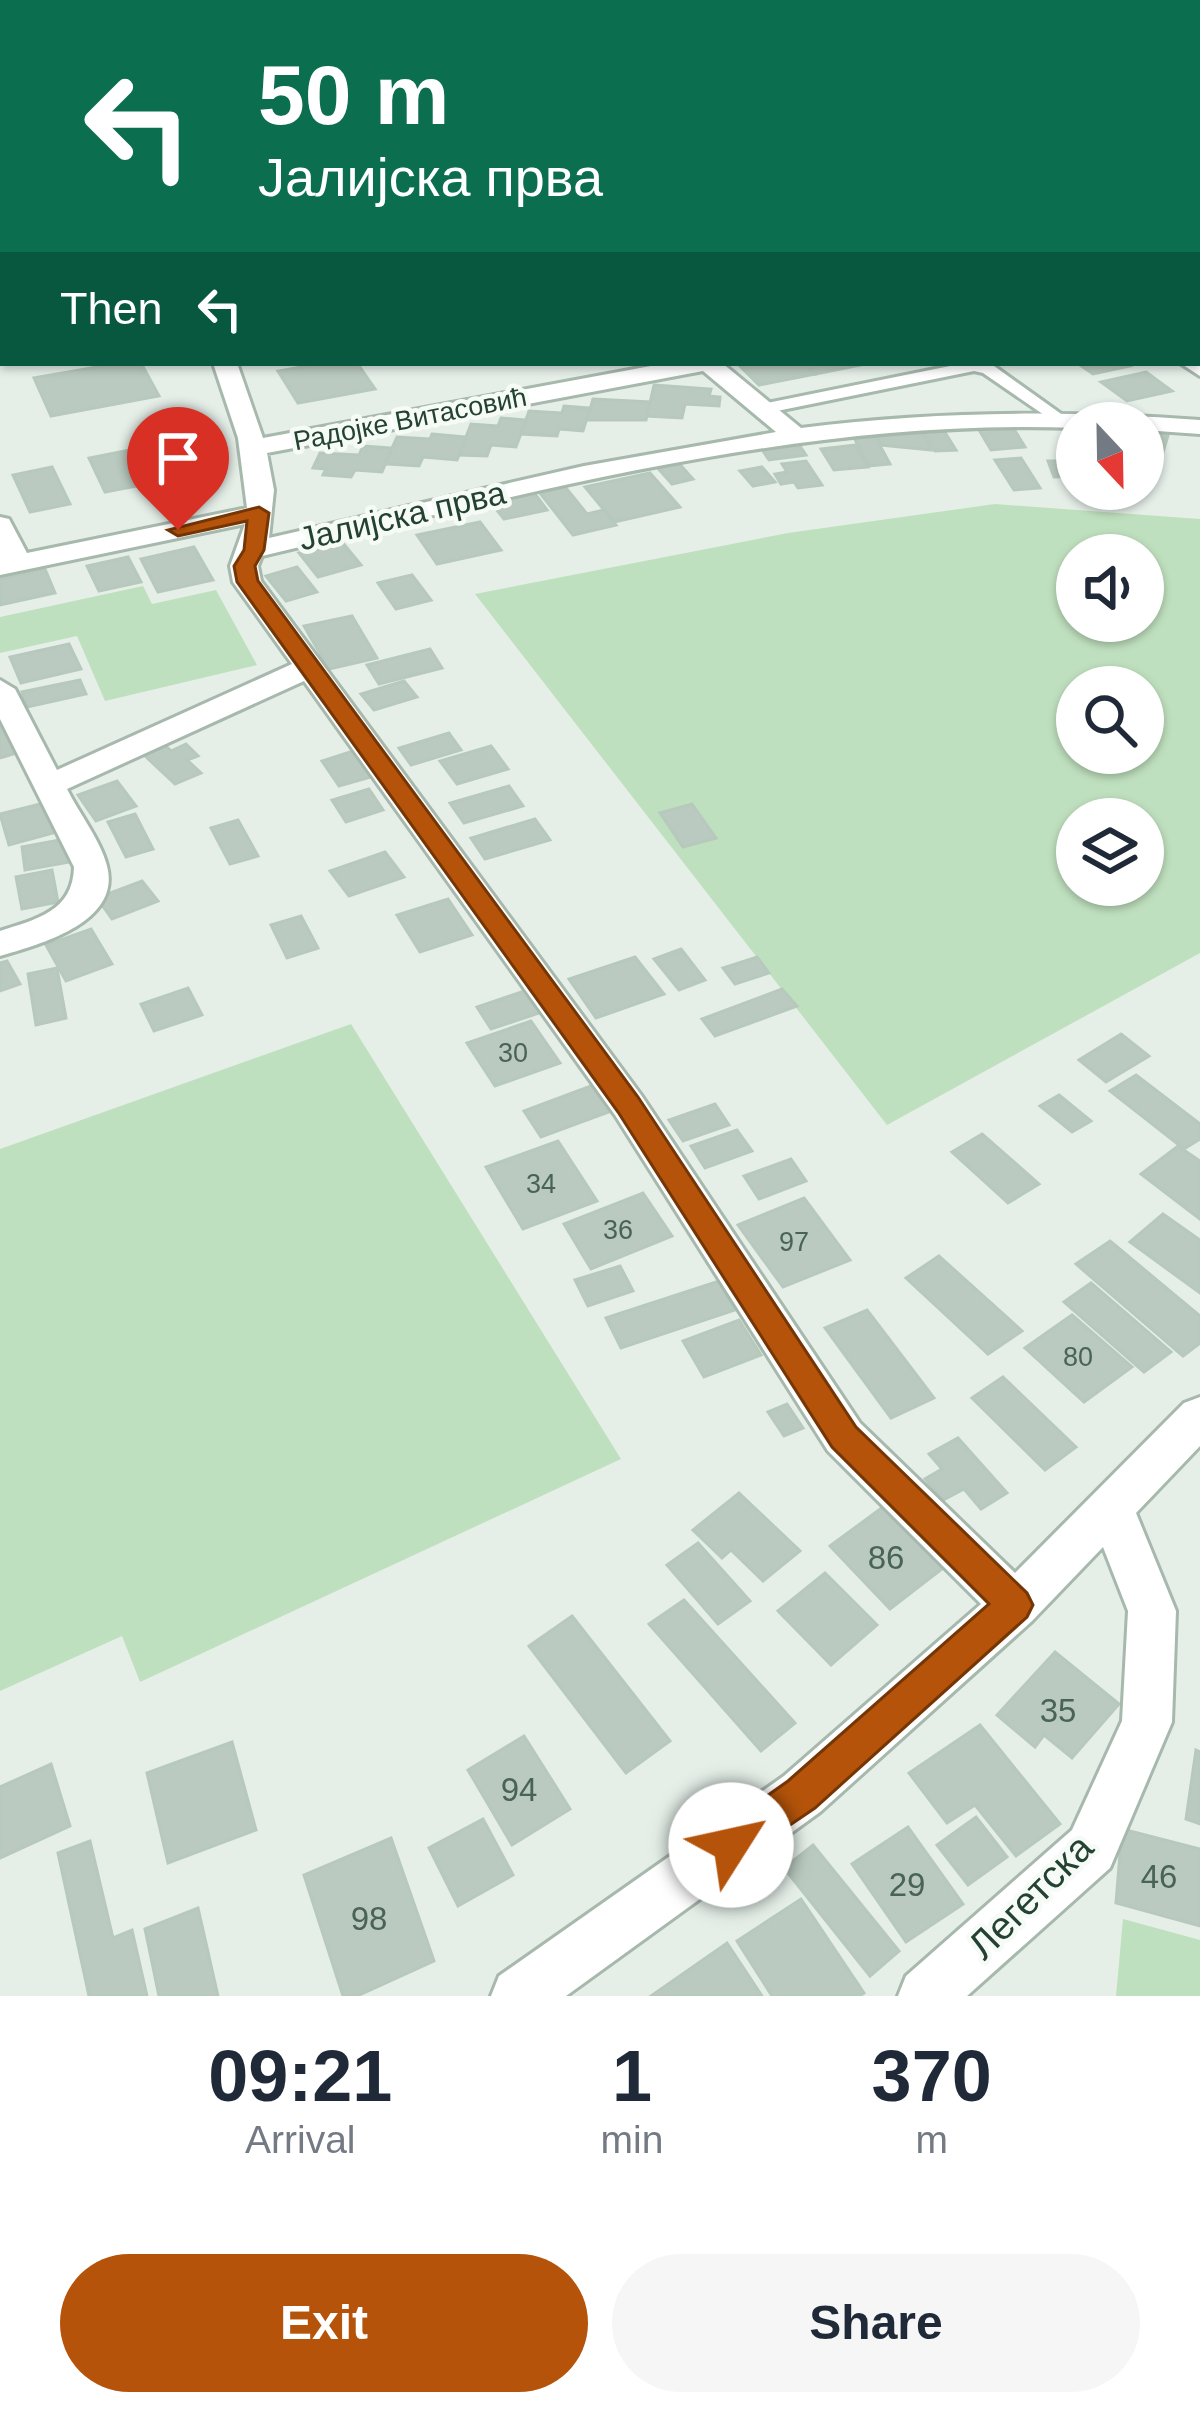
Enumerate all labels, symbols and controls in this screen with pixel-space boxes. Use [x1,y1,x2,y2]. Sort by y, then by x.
icon: left [60,48,216,204]
text: 50 m [258,48,449,142]
text: Јалијска прва [258,147,603,207]
icon: left [187,276,253,342]
text: Then [60,283,163,334]
street label: Радојке Витасовић [291,382,529,456]
north arrow [1056,402,1164,510]
map controls [1056,402,1164,906]
pin [127,407,229,530]
icon: arrive [145,425,211,491]
street label: Јалијска прва [295,474,510,557]
button: sound [1056,534,1164,642]
button: search [1056,666,1164,774]
button: layers [1056,798,1164,906]
house number: 30 [498,1038,528,1068]
house number: 34 [526,1169,556,1199]
house number: 36 [603,1215,633,1245]
house number: 97 [779,1227,809,1257]
house number: 80 [1063,1342,1093,1372]
house number: 86 [868,1539,904,1576]
house number: 35 [1040,1692,1076,1729]
house number: 94 [501,1771,537,1808]
position arrow [668,1782,794,1908]
street label: Легетска [959,1825,1101,1967]
house number: 46 [1141,1858,1177,1895]
house number: 29 [889,1866,925,1903]
house number: 98 [351,1900,387,1937]
text: 09:21 [208,2036,392,2116]
text: 1 [612,2036,652,2116]
text: 370 [872,2036,992,2116]
text: Arrival [245,2118,356,2161]
text: min [601,2118,663,2161]
text: m [915,2118,948,2161]
button: Exit [60,2254,588,2392]
button: Share [612,2254,1140,2392]

